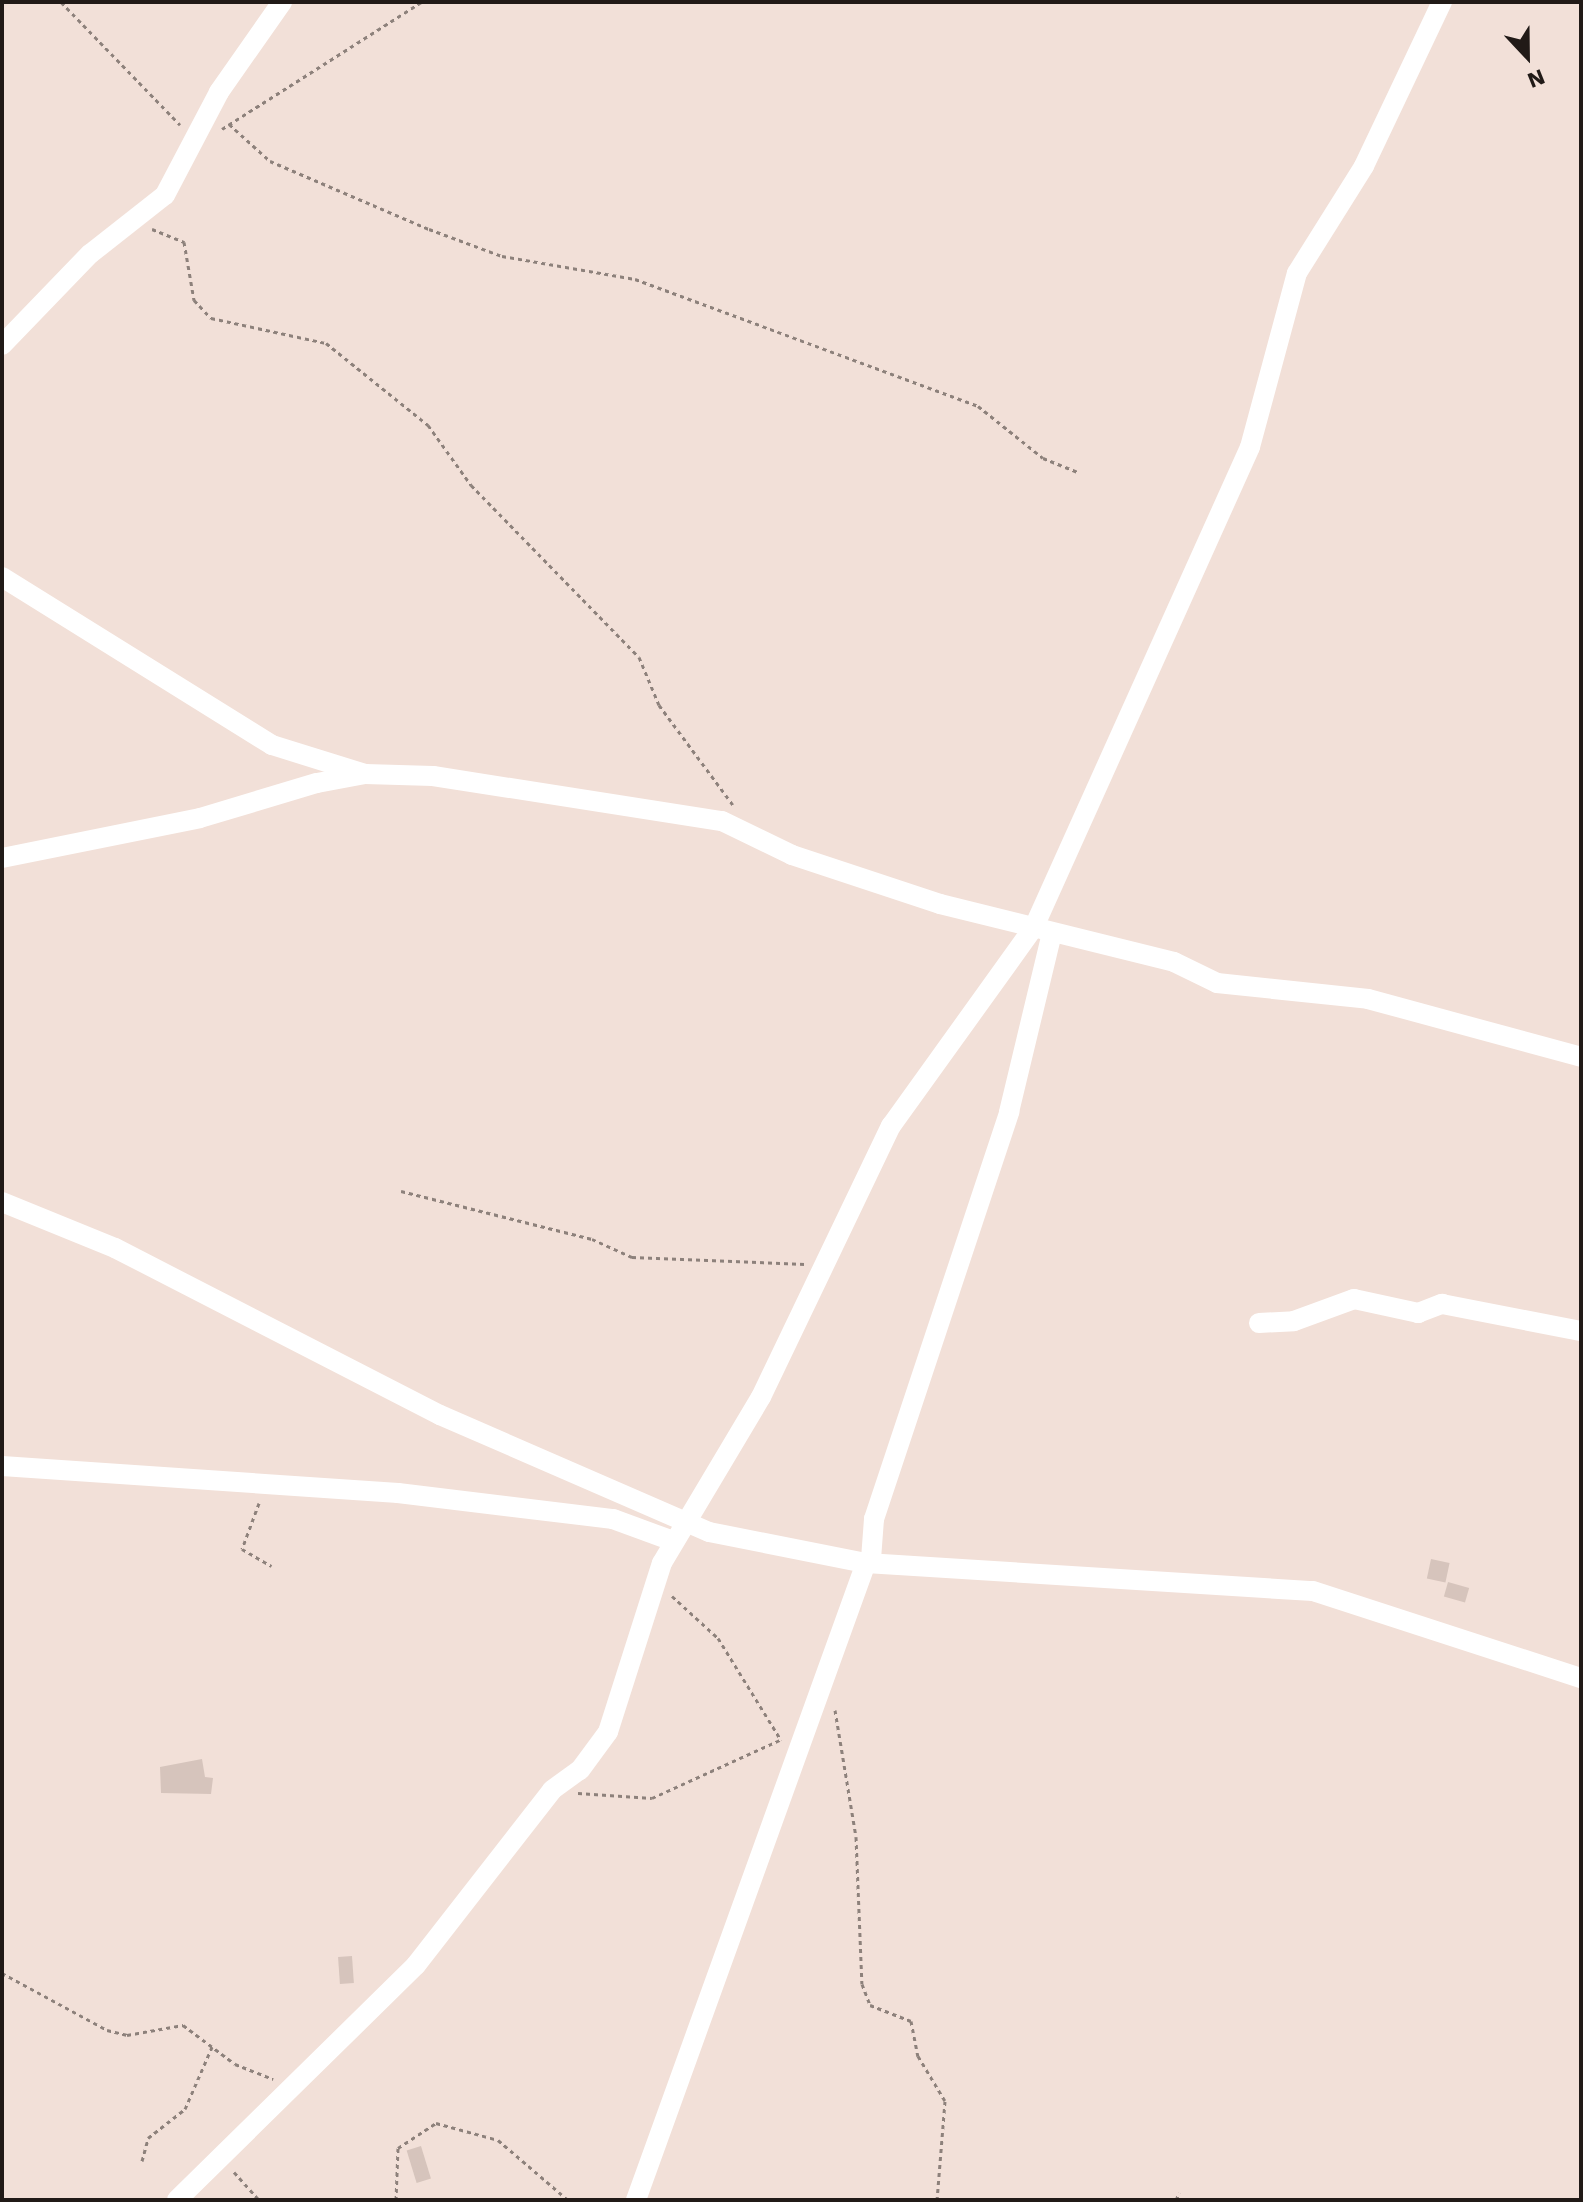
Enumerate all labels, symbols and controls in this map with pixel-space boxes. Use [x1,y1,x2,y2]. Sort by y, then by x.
north arrow [1487,16,1567,96]
text: N [1524,64,1548,93]

